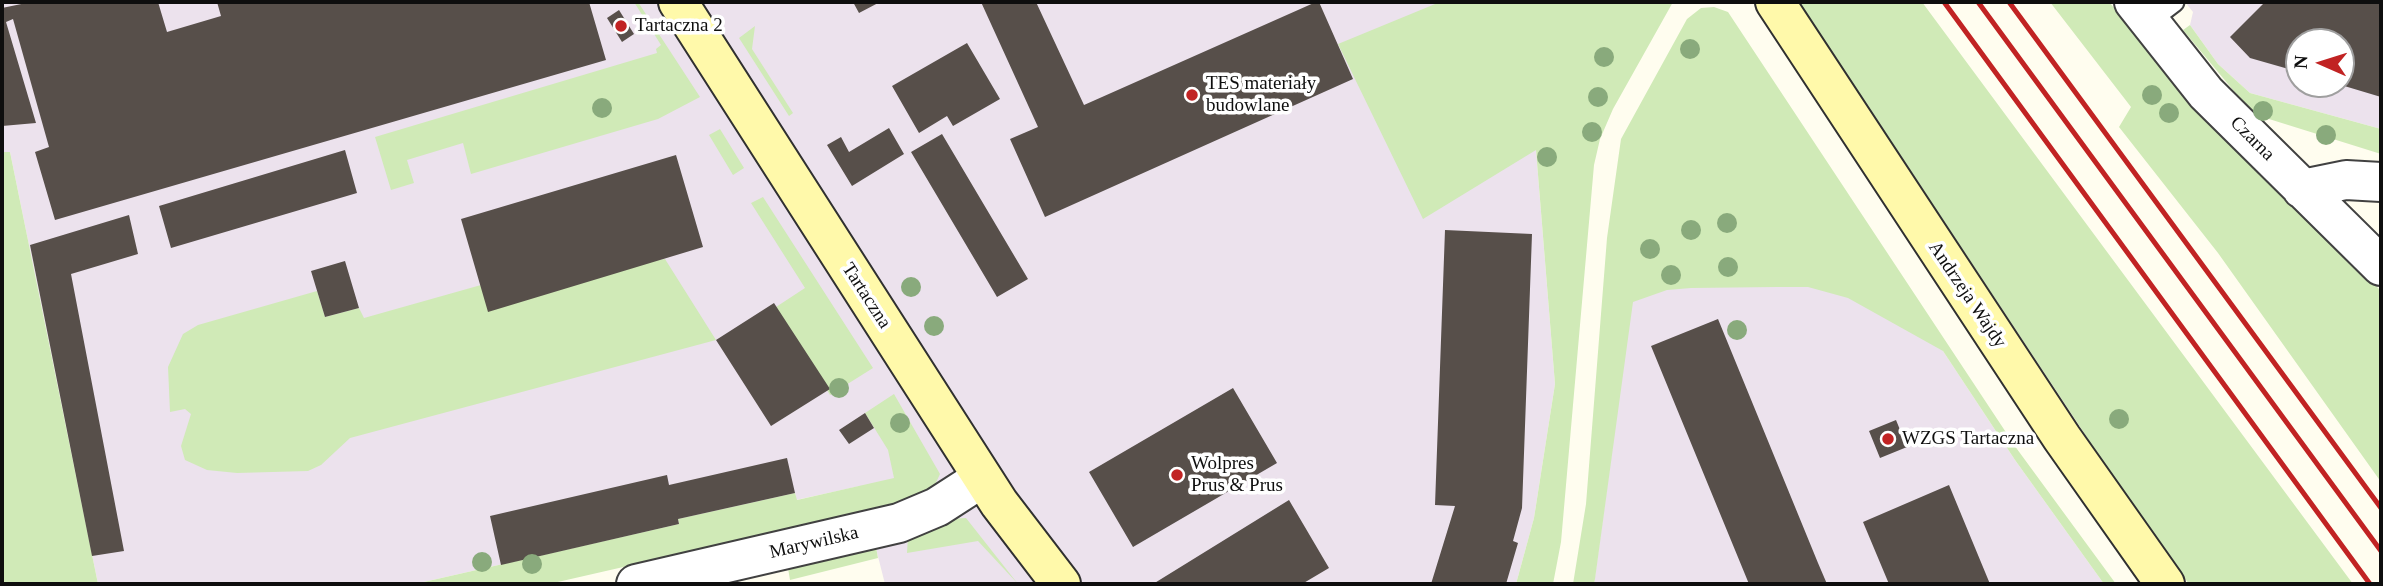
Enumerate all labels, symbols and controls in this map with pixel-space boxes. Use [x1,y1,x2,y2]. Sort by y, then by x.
place label: Tartaczna 2 [635,15,723,37]
marker: Tartaczna 2 [613,18,629,34]
north arrow [2285,28,2355,98]
text: N [2290,55,2311,69]
place label: TES materiały budowlane [1206,73,1316,117]
marker: TES materiały budowlane [1184,87,1200,103]
street label: Czarna [2225,112,2279,166]
street label: Andrzeja Wajdy [1923,237,2011,353]
street label: Tartaczna [836,259,896,333]
place label: WZGS Tartaczna [1902,428,2034,450]
marker: WZGS Tartaczna [1880,431,1896,447]
place label: Wolpres Prus & Prus [1191,453,1283,497]
marker: Wolpres Prus & Prus [1169,467,1185,483]
street label: Marywilska [767,522,861,564]

